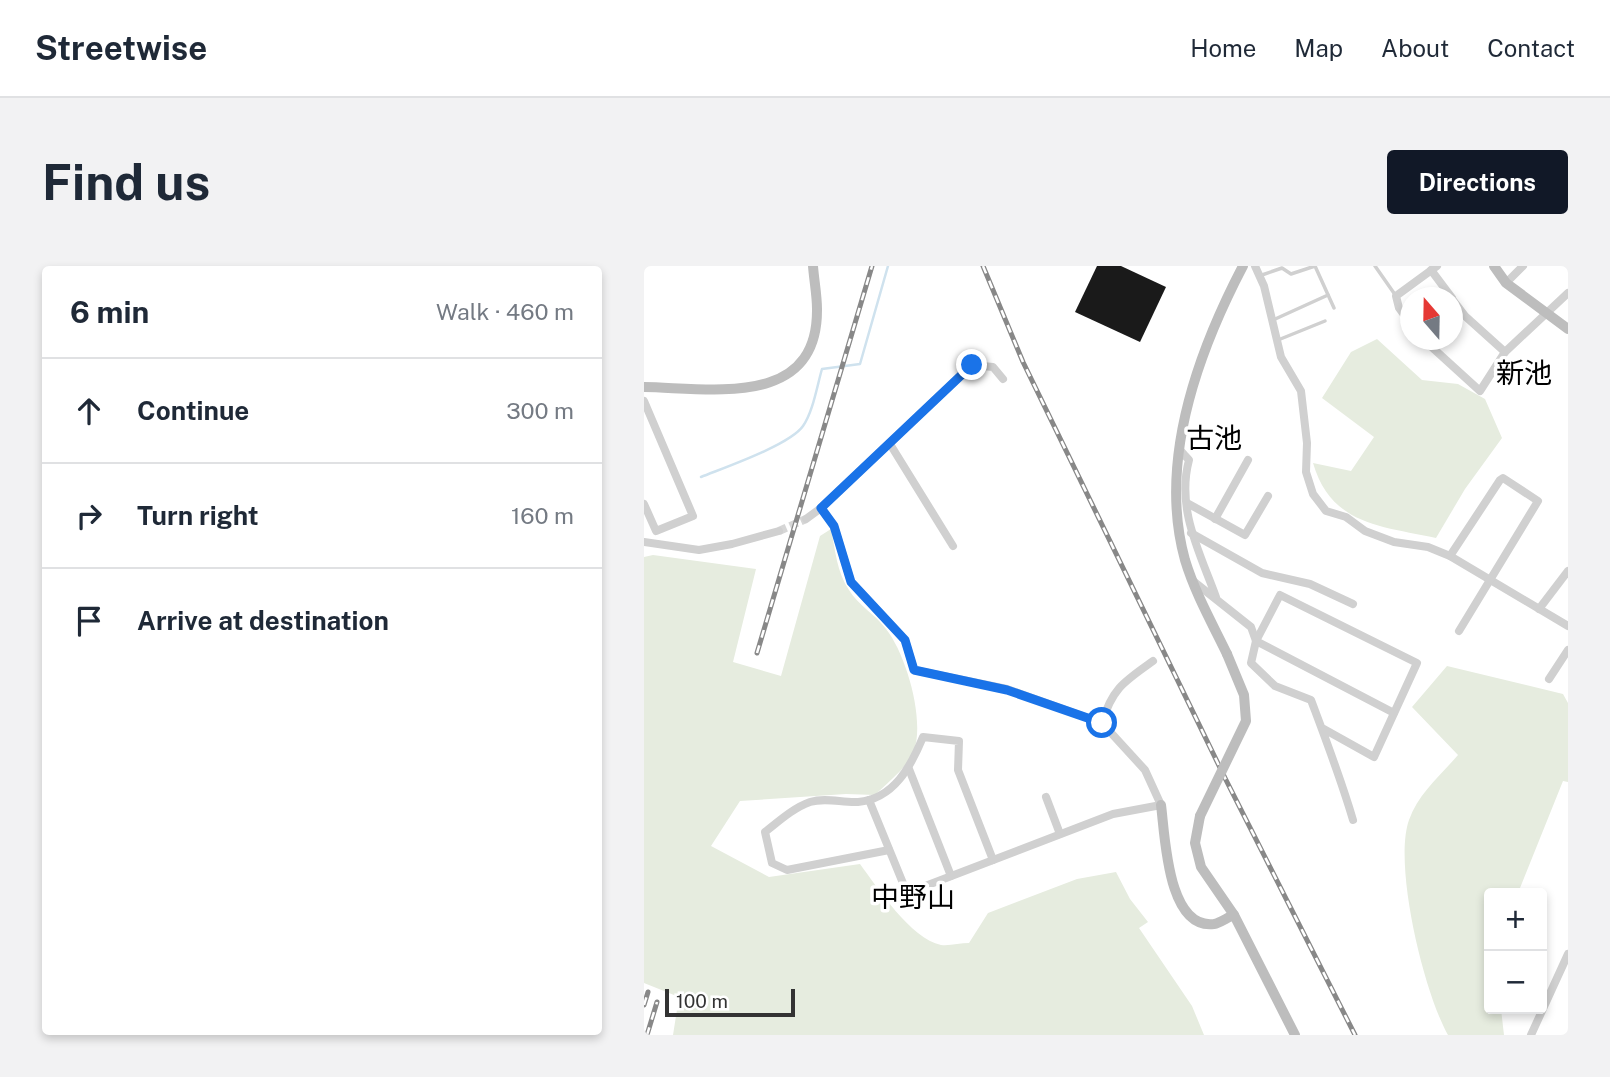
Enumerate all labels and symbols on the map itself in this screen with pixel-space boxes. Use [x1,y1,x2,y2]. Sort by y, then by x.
north arrow [1400,287,1463,350]
route end [956,349,987,380]
district label: 新池 [1496,356,1552,389]
district label: 古池 [1186,421,1242,454]
route start [1086,707,1117,738]
district label: 中野山 [871,880,955,913]
scale bar [665,986,794,1018]

